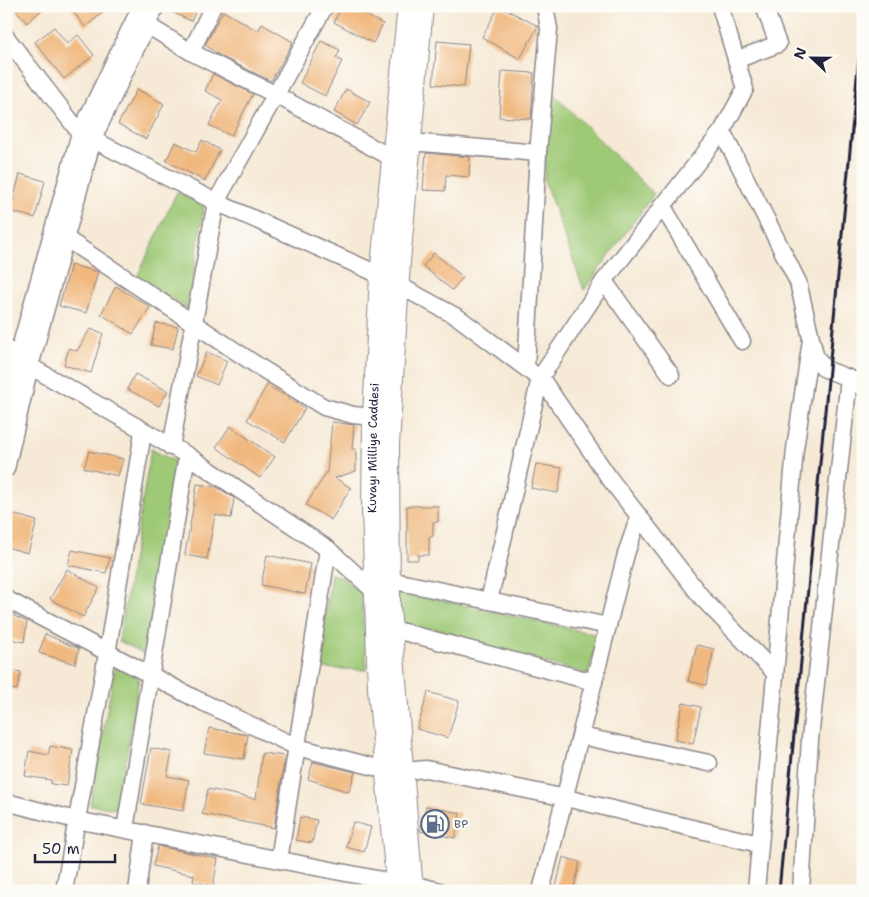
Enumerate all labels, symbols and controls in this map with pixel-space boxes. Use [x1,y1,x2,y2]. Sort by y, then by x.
north arrow [786,32,836,82]
text: N [790,45,810,62]
street label: Kuvayı Milliye Caddesi [364,383,383,513]
fuel station icon: BP [420,809,450,839]
place label: BP [454,816,468,832]
scale bar [35,832,115,864]
text: 50 m [42,839,80,859]

